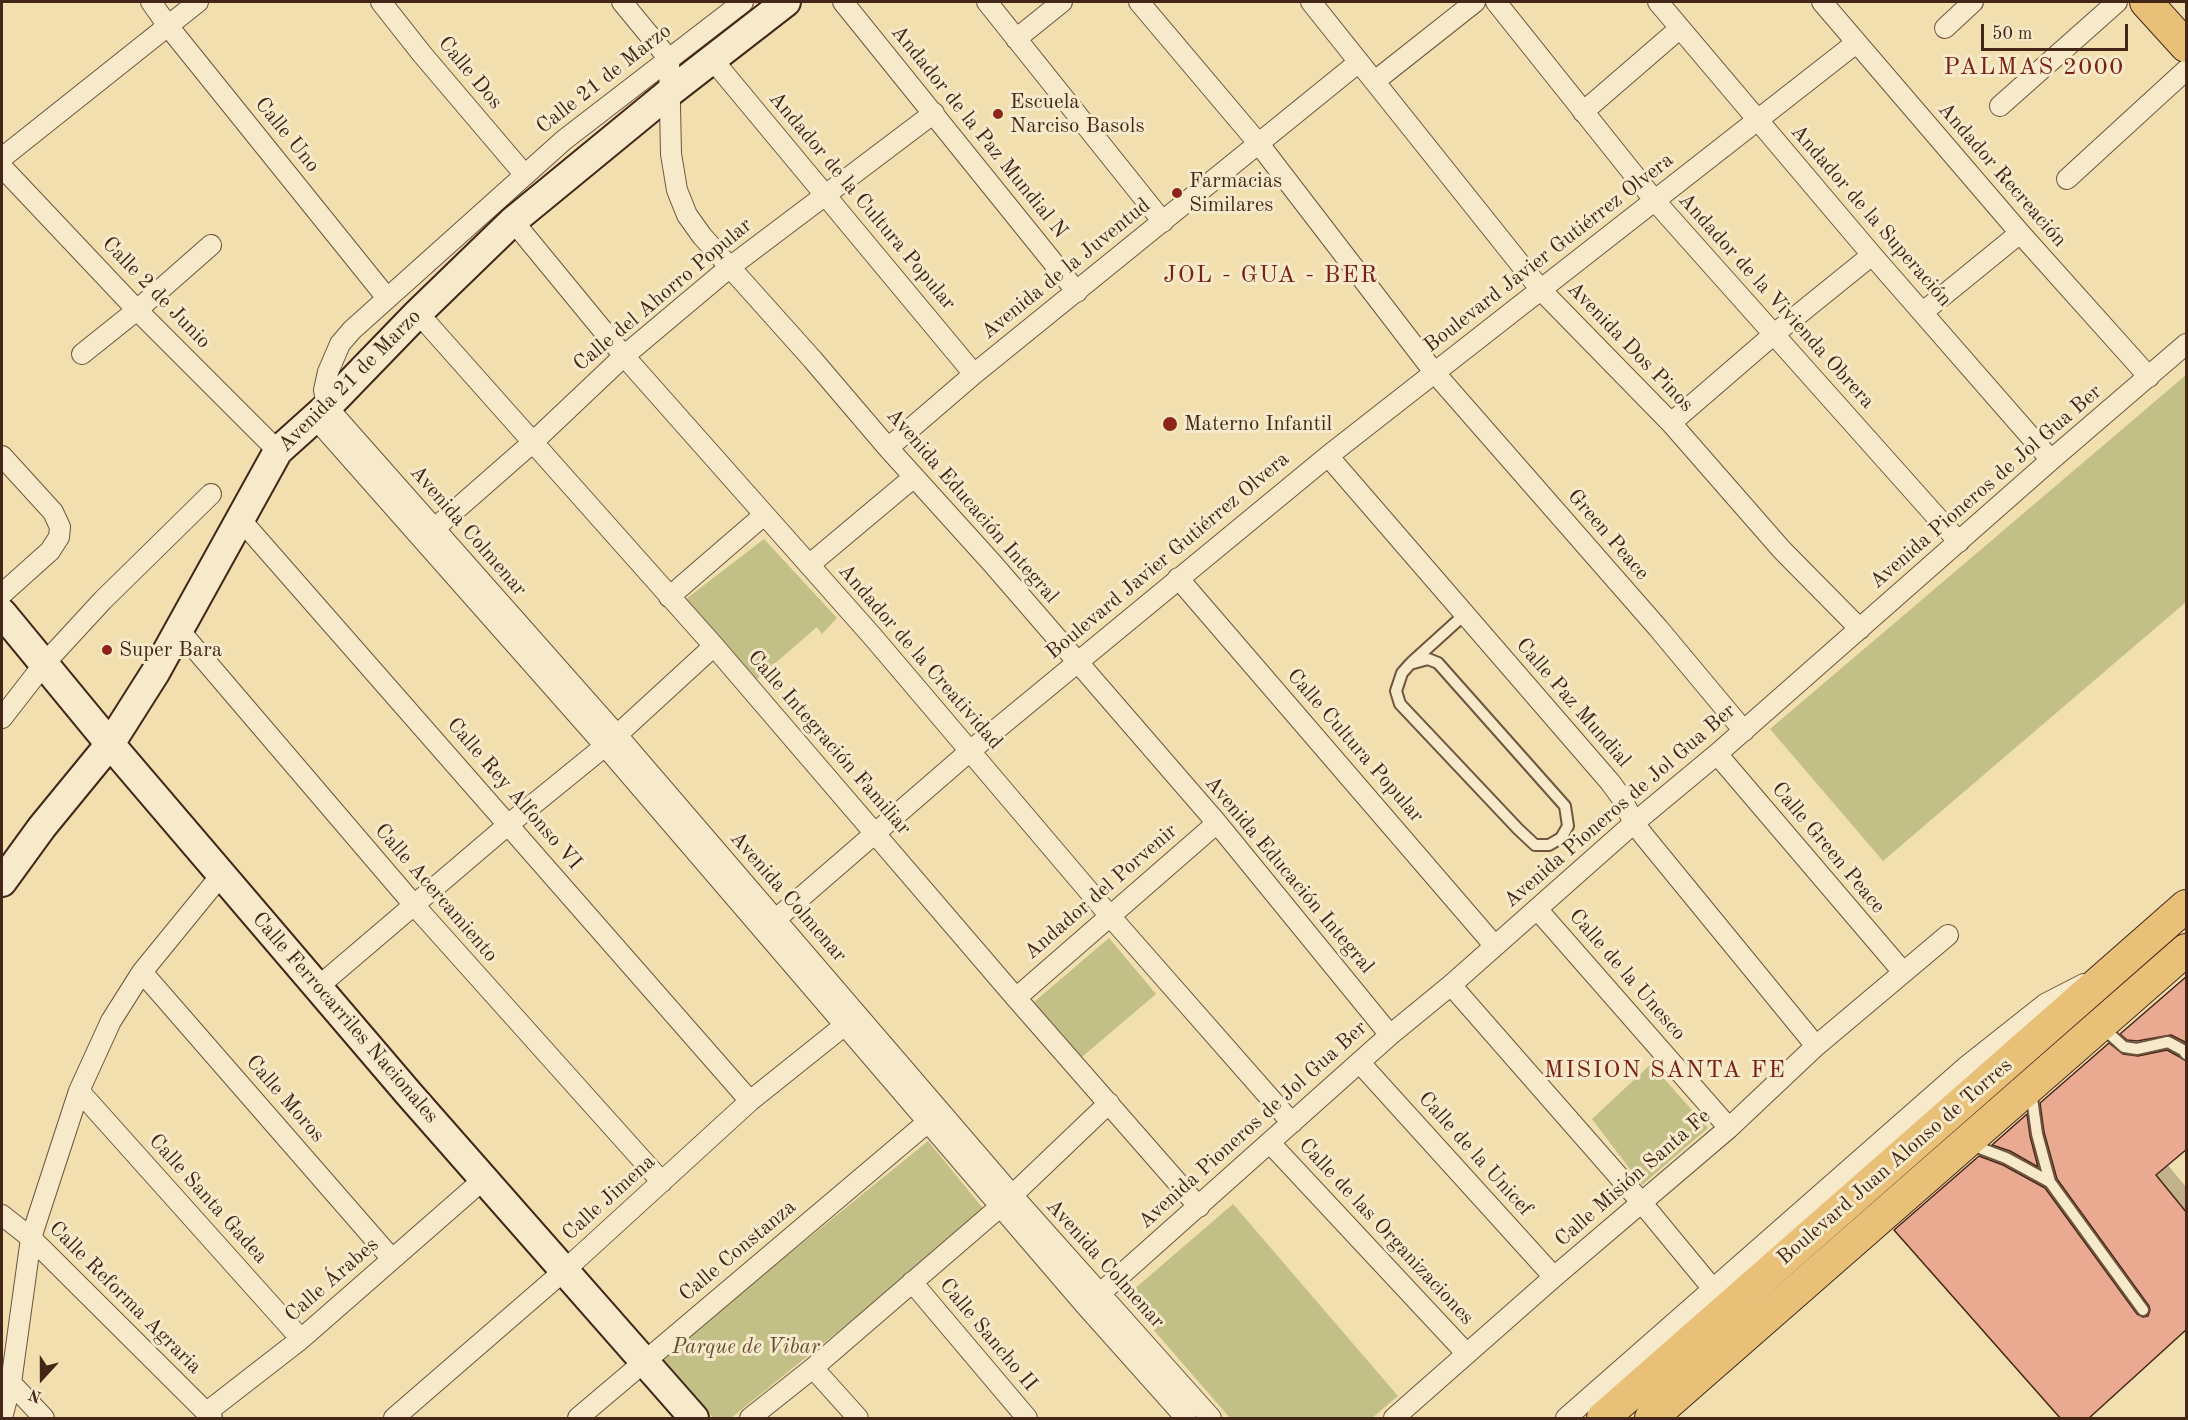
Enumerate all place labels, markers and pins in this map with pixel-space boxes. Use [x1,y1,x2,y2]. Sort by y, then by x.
place label: Escuela Narciso Basols [1010,89,1145,139]
marker: Escuela Narciso Basols [991,107,1005,121]
place label: Farmacias Similares [1189,168,1282,218]
marker: Farmacias Similares [1170,186,1184,200]
place label: Materno Infantil [1184,411,1332,437]
marker: Materno Infantil [1161,415,1179,433]
place label: Super Bara [119,637,222,663]
marker: Super Bara [100,643,114,657]

